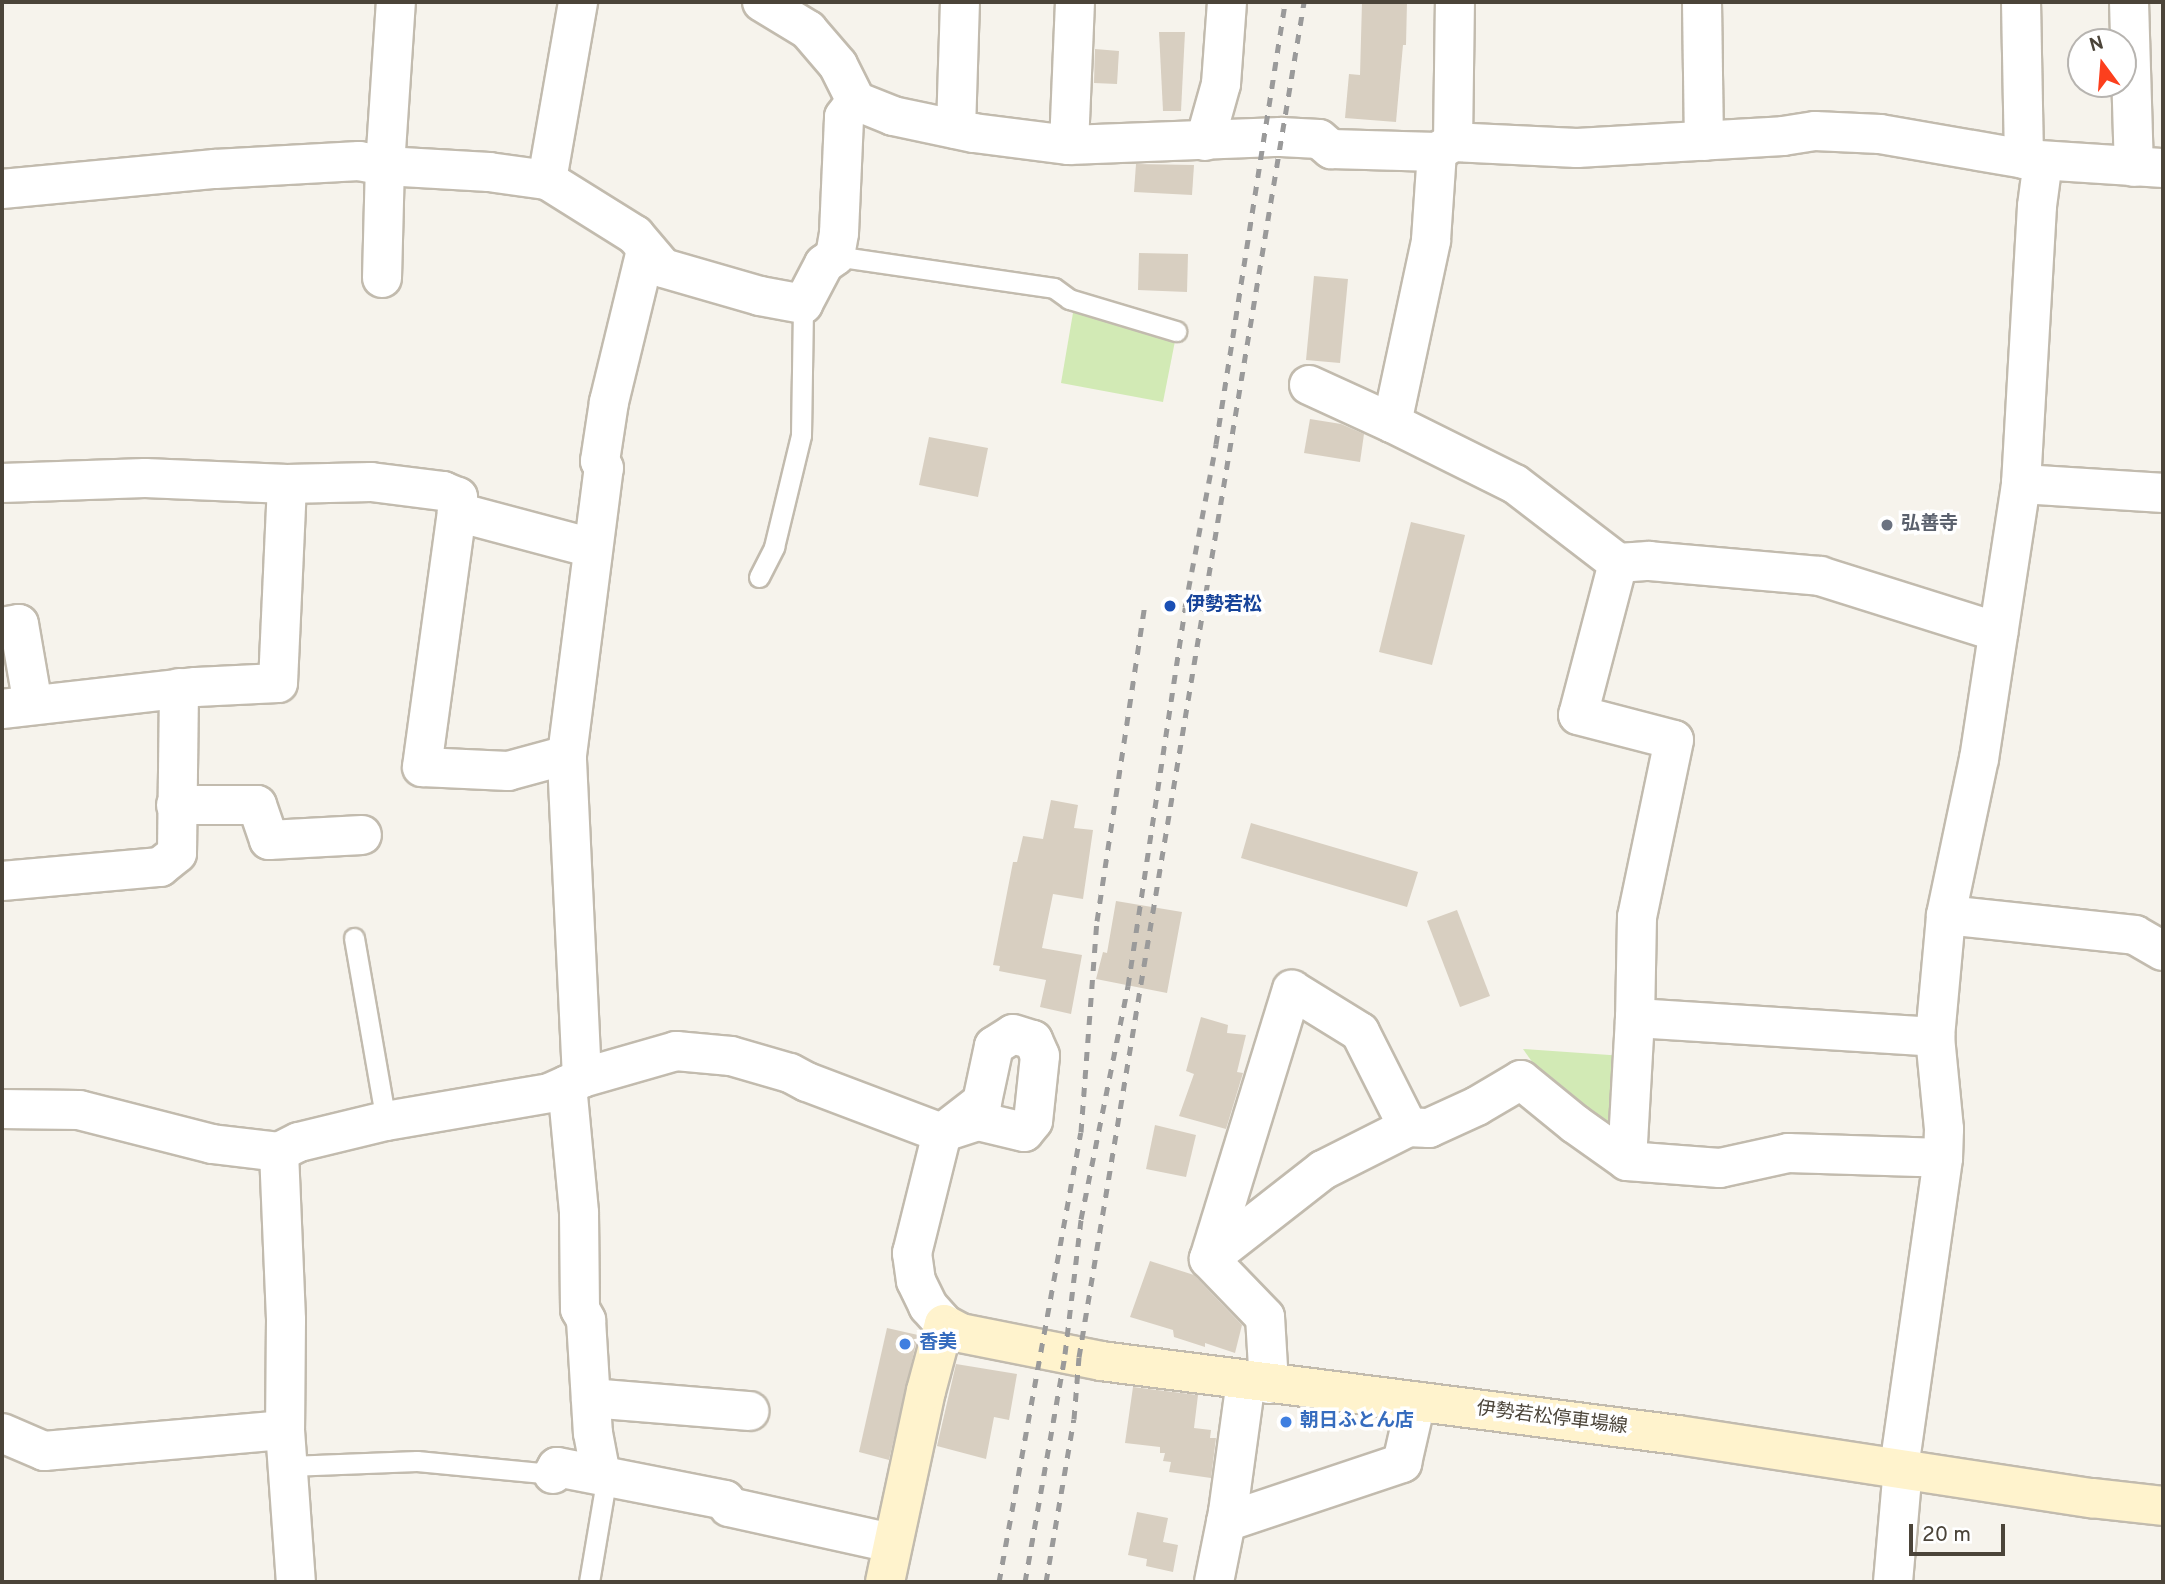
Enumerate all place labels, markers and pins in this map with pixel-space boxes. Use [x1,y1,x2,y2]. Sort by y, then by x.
place label: 弘善寺 [1901,514,1958,536]
marker: 弘善寺 [1879,517,1895,533]
place label: 伊勢若松 [1186,595,1262,617]
marker: 伊勢若松 [1160,596,1180,616]
place label: 香美 [919,1333,957,1355]
marker: 香美 [897,1336,913,1352]
place label: 朝日ふとん店 [1300,1411,1414,1433]
marker: 朝日ふとん店 [1278,1414,1294,1430]

